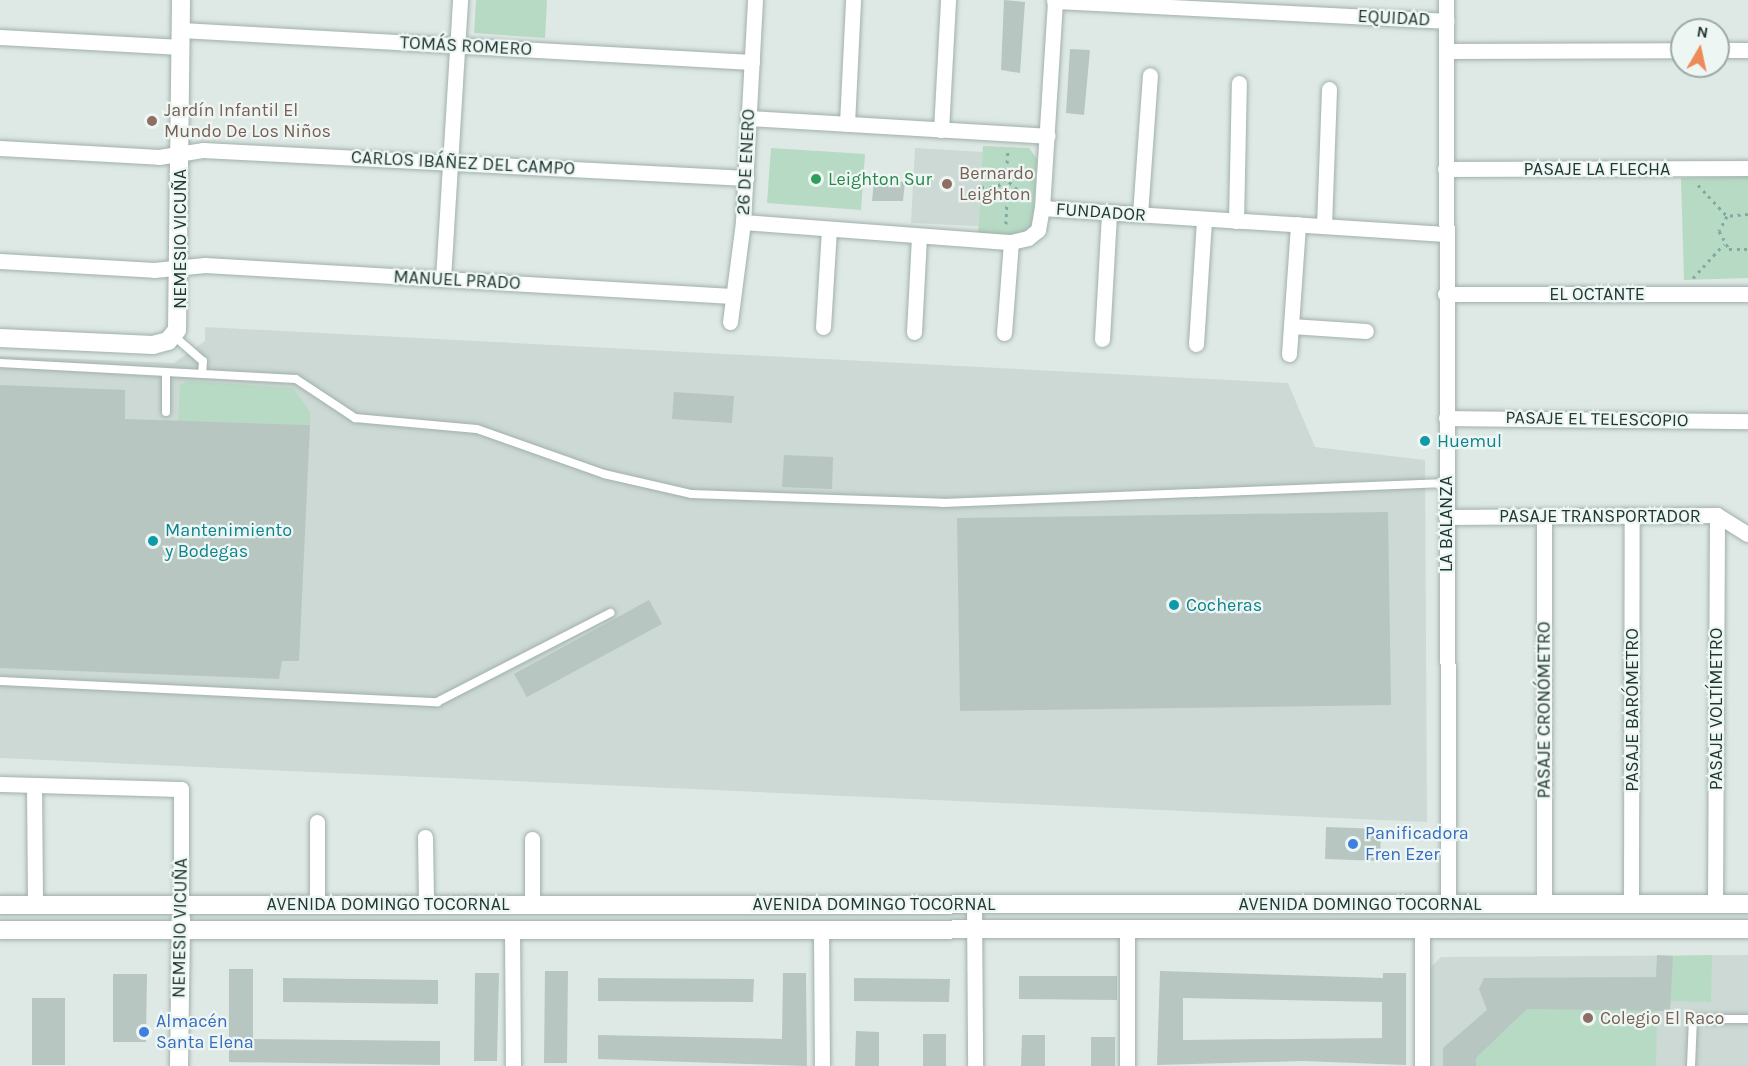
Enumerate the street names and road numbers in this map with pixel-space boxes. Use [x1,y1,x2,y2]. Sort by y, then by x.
street label: EQUIDAD [1357,5,1431,31]
street label: TOMÁS ROMERO [400,32,532,60]
street label: 26 DE ENERO [732,108,760,216]
street label: CARLOS IBÁÑEZ DEL CAMPO [350,146,576,180]
street label: PASAJE LA FLECHA [1524,158,1670,180]
street label: NEMESIO VICUÑA [169,169,191,309]
street label: FUNDADOR [1055,198,1147,226]
street label: MANUEL PRADO [393,266,521,294]
street label: EL OCTANTE [1549,283,1645,305]
street label: PASAJE EL TELESCOPIO [1505,407,1689,431]
street label: LA BALANZA [1435,476,1457,572]
street label: PASAJE TRANSPORTADOR [1499,505,1701,527]
street label: PASAJE CRONÓMETRO [1533,621,1555,799]
street label: PASAJE BARÓMETRO [1621,628,1643,792]
street label: PASAJE VOLTÍMETRO [1705,628,1727,790]
street label: NEMESIO VICUÑA [168,858,192,998]
street label: AVENIDA DOMINGO TOCORNAL [267,893,509,915]
street label: AVENIDA DOMINGO TOCORNAL [753,893,995,915]
street label: AVENIDA DOMINGO TOCORNAL [1239,893,1481,915]

